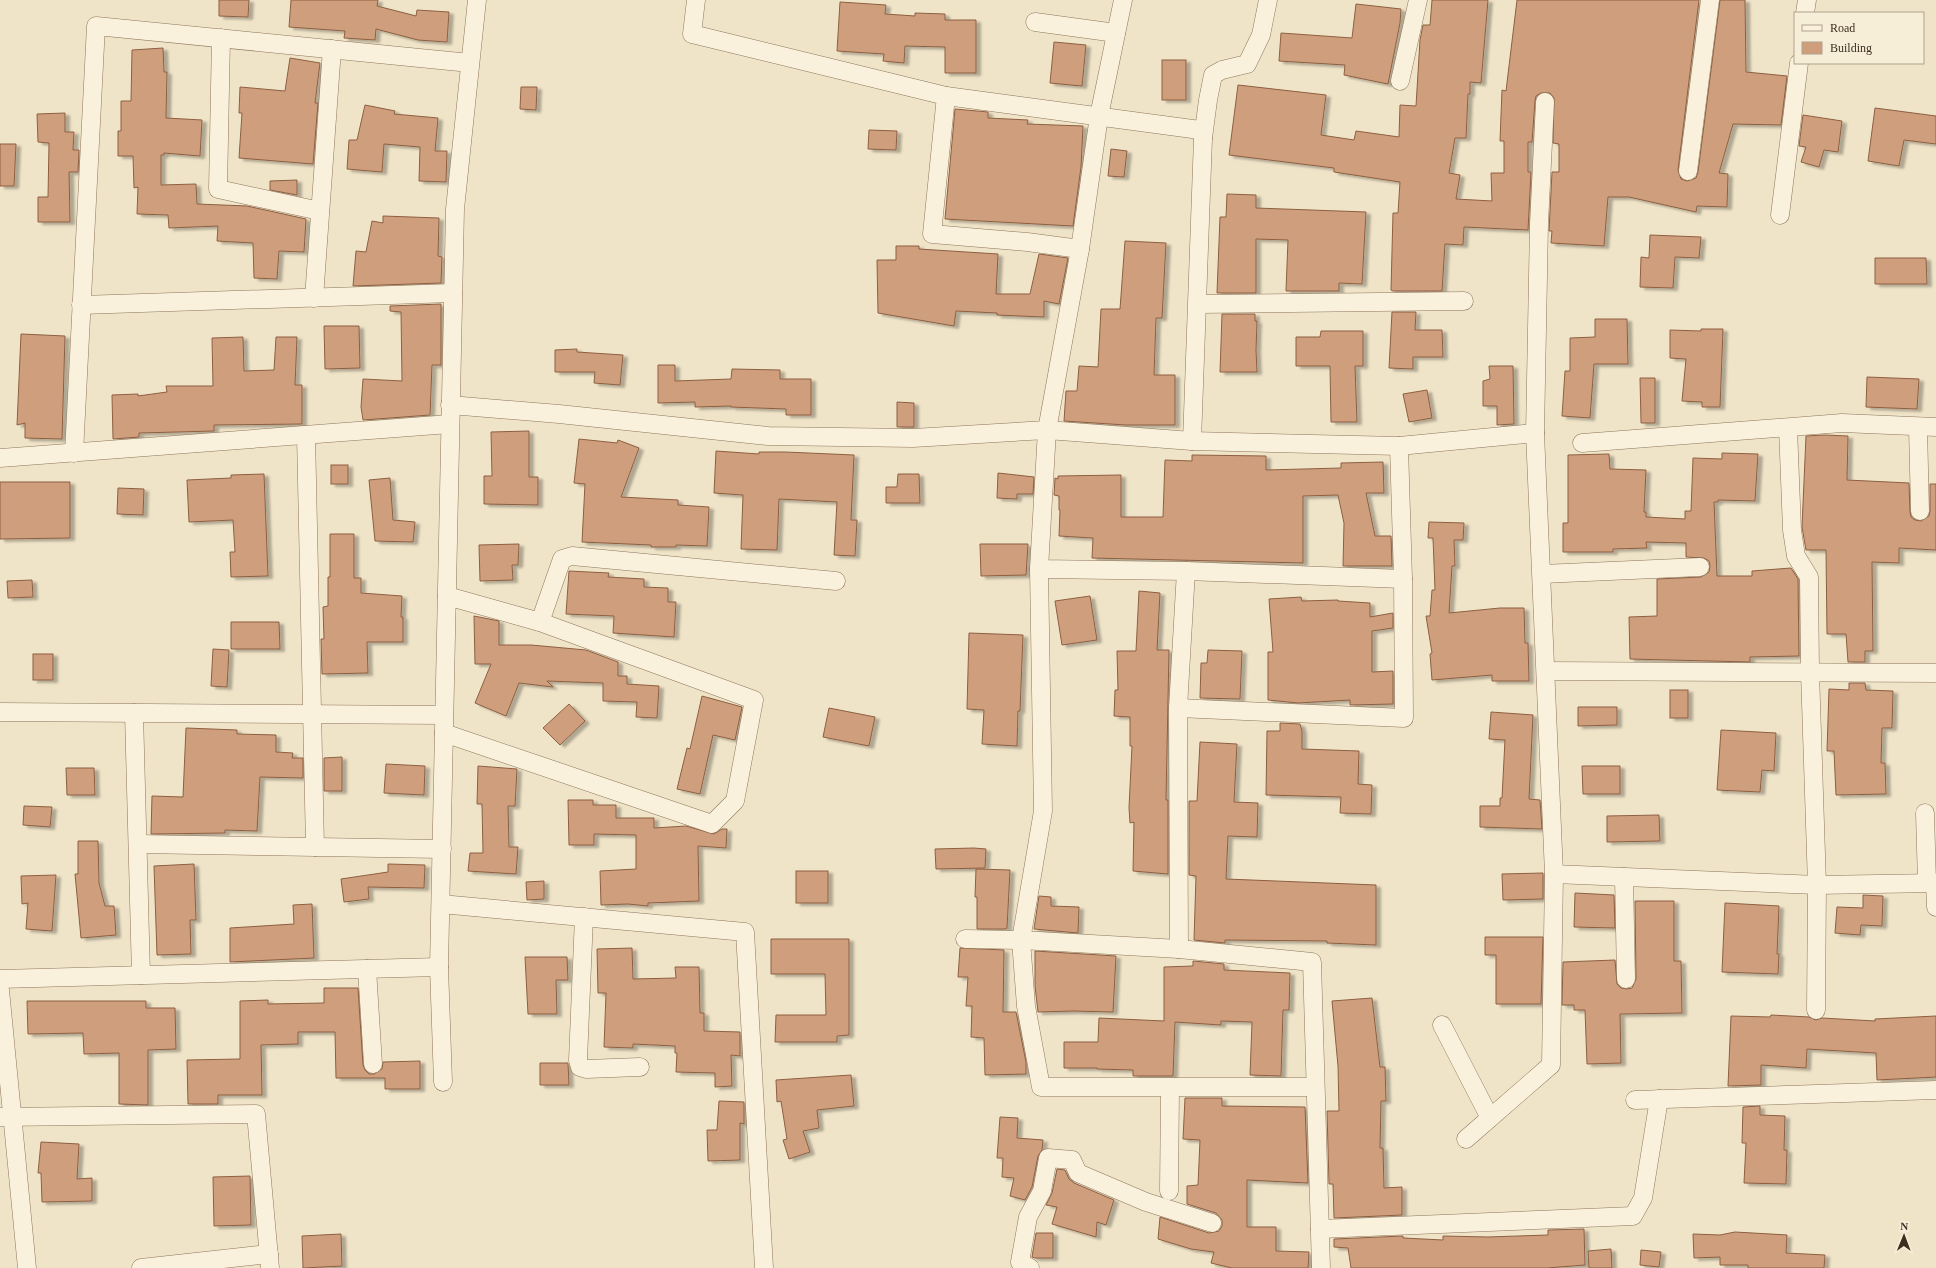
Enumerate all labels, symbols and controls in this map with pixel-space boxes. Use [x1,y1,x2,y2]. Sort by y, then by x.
legend [1794,12,1924,64]
text: Road [1830,21,1855,35]
text: Building [1830,41,1872,55]
north arrow [1884,1216,1924,1256]
text: N [1900,1220,1908,1232]

